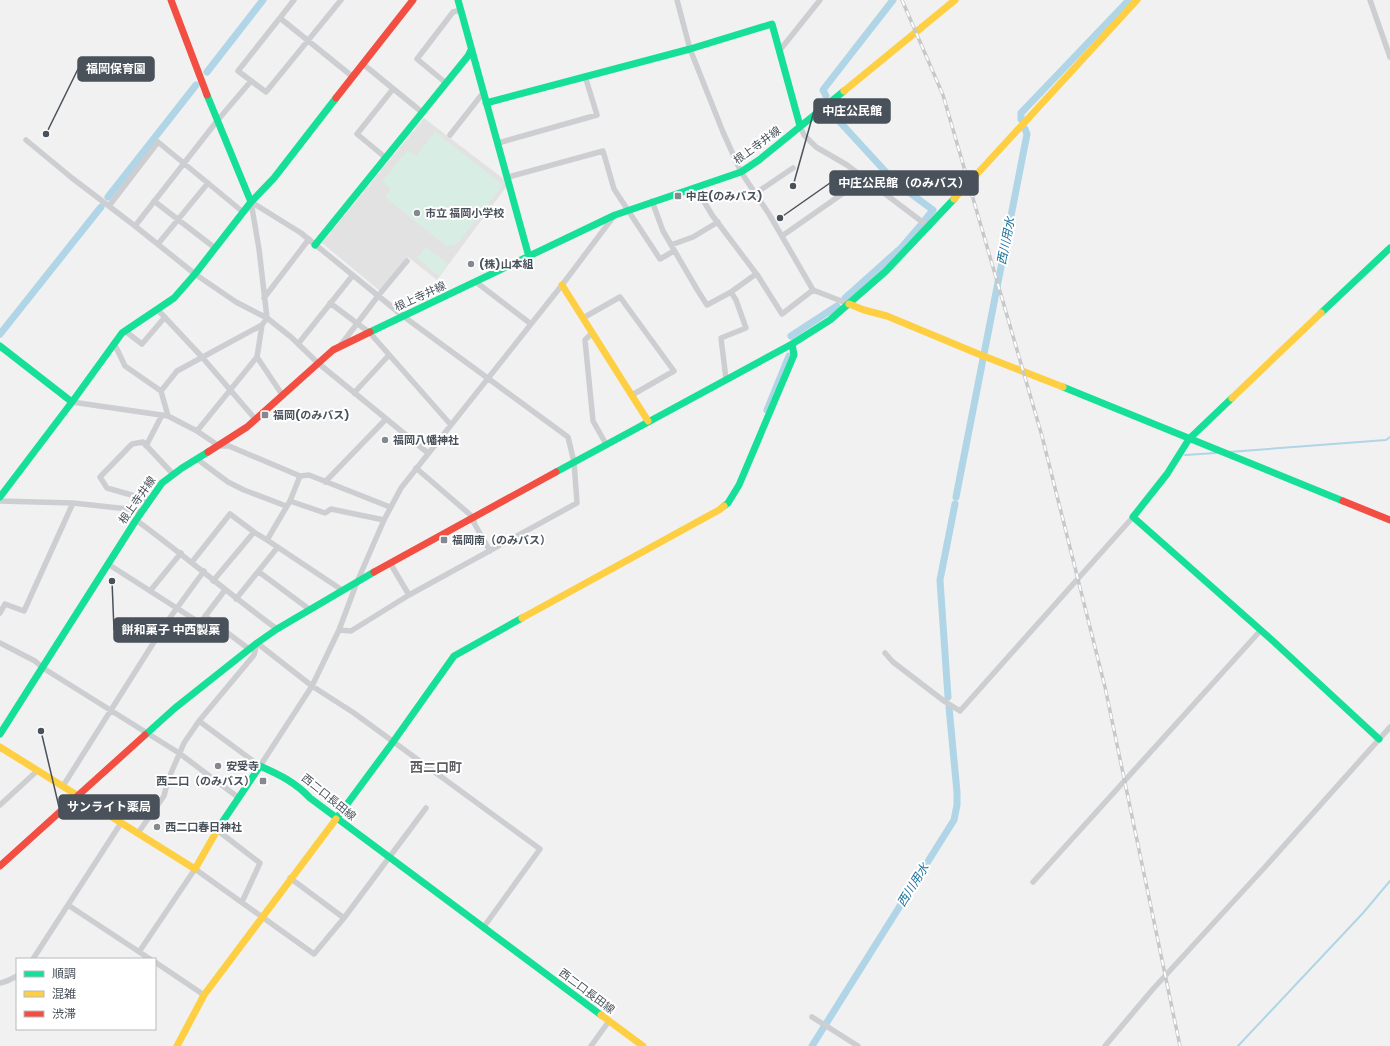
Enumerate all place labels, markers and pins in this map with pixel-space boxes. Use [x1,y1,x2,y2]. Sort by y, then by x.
callout: 福岡保育園 [78,57,154,81]
callout: 中庄公民館 [814,99,890,123]
callout: 中庄公民館（のみバス） [830,171,978,195]
place label: 中庄(のみバス) [686,188,763,204]
marker: 中庄(のみバス) [673,191,683,201]
place label: 市立 福岡小学校 [425,205,504,221]
marker: 市立 福岡小学校 [412,208,422,218]
place label: (株)山本組 [479,256,534,272]
marker: (株)山本組 [466,259,476,269]
place label: 福岡(のみバス) [273,407,350,423]
marker: 福岡(のみバス) [260,410,270,420]
place label: 福岡八幡神社 [393,432,459,448]
marker: 福岡八幡神社 [380,435,390,445]
place label: 福岡南（のみバス） [452,532,551,548]
marker: 福岡南（のみバス） [439,535,449,545]
callout: 餅和菓子 中西製菓 [114,618,228,642]
place label: 安受寺 [226,758,259,774]
marker: 安受寺 [213,761,223,771]
place label: 西二口（のみバス） [156,773,255,789]
marker: 西二口（のみバス） [258,776,268,786]
callout: サンライト薬局 [59,795,159,819]
place label: 西二口春日神社 [165,819,242,835]
marker: 西二口春日神社 [152,822,162,832]

